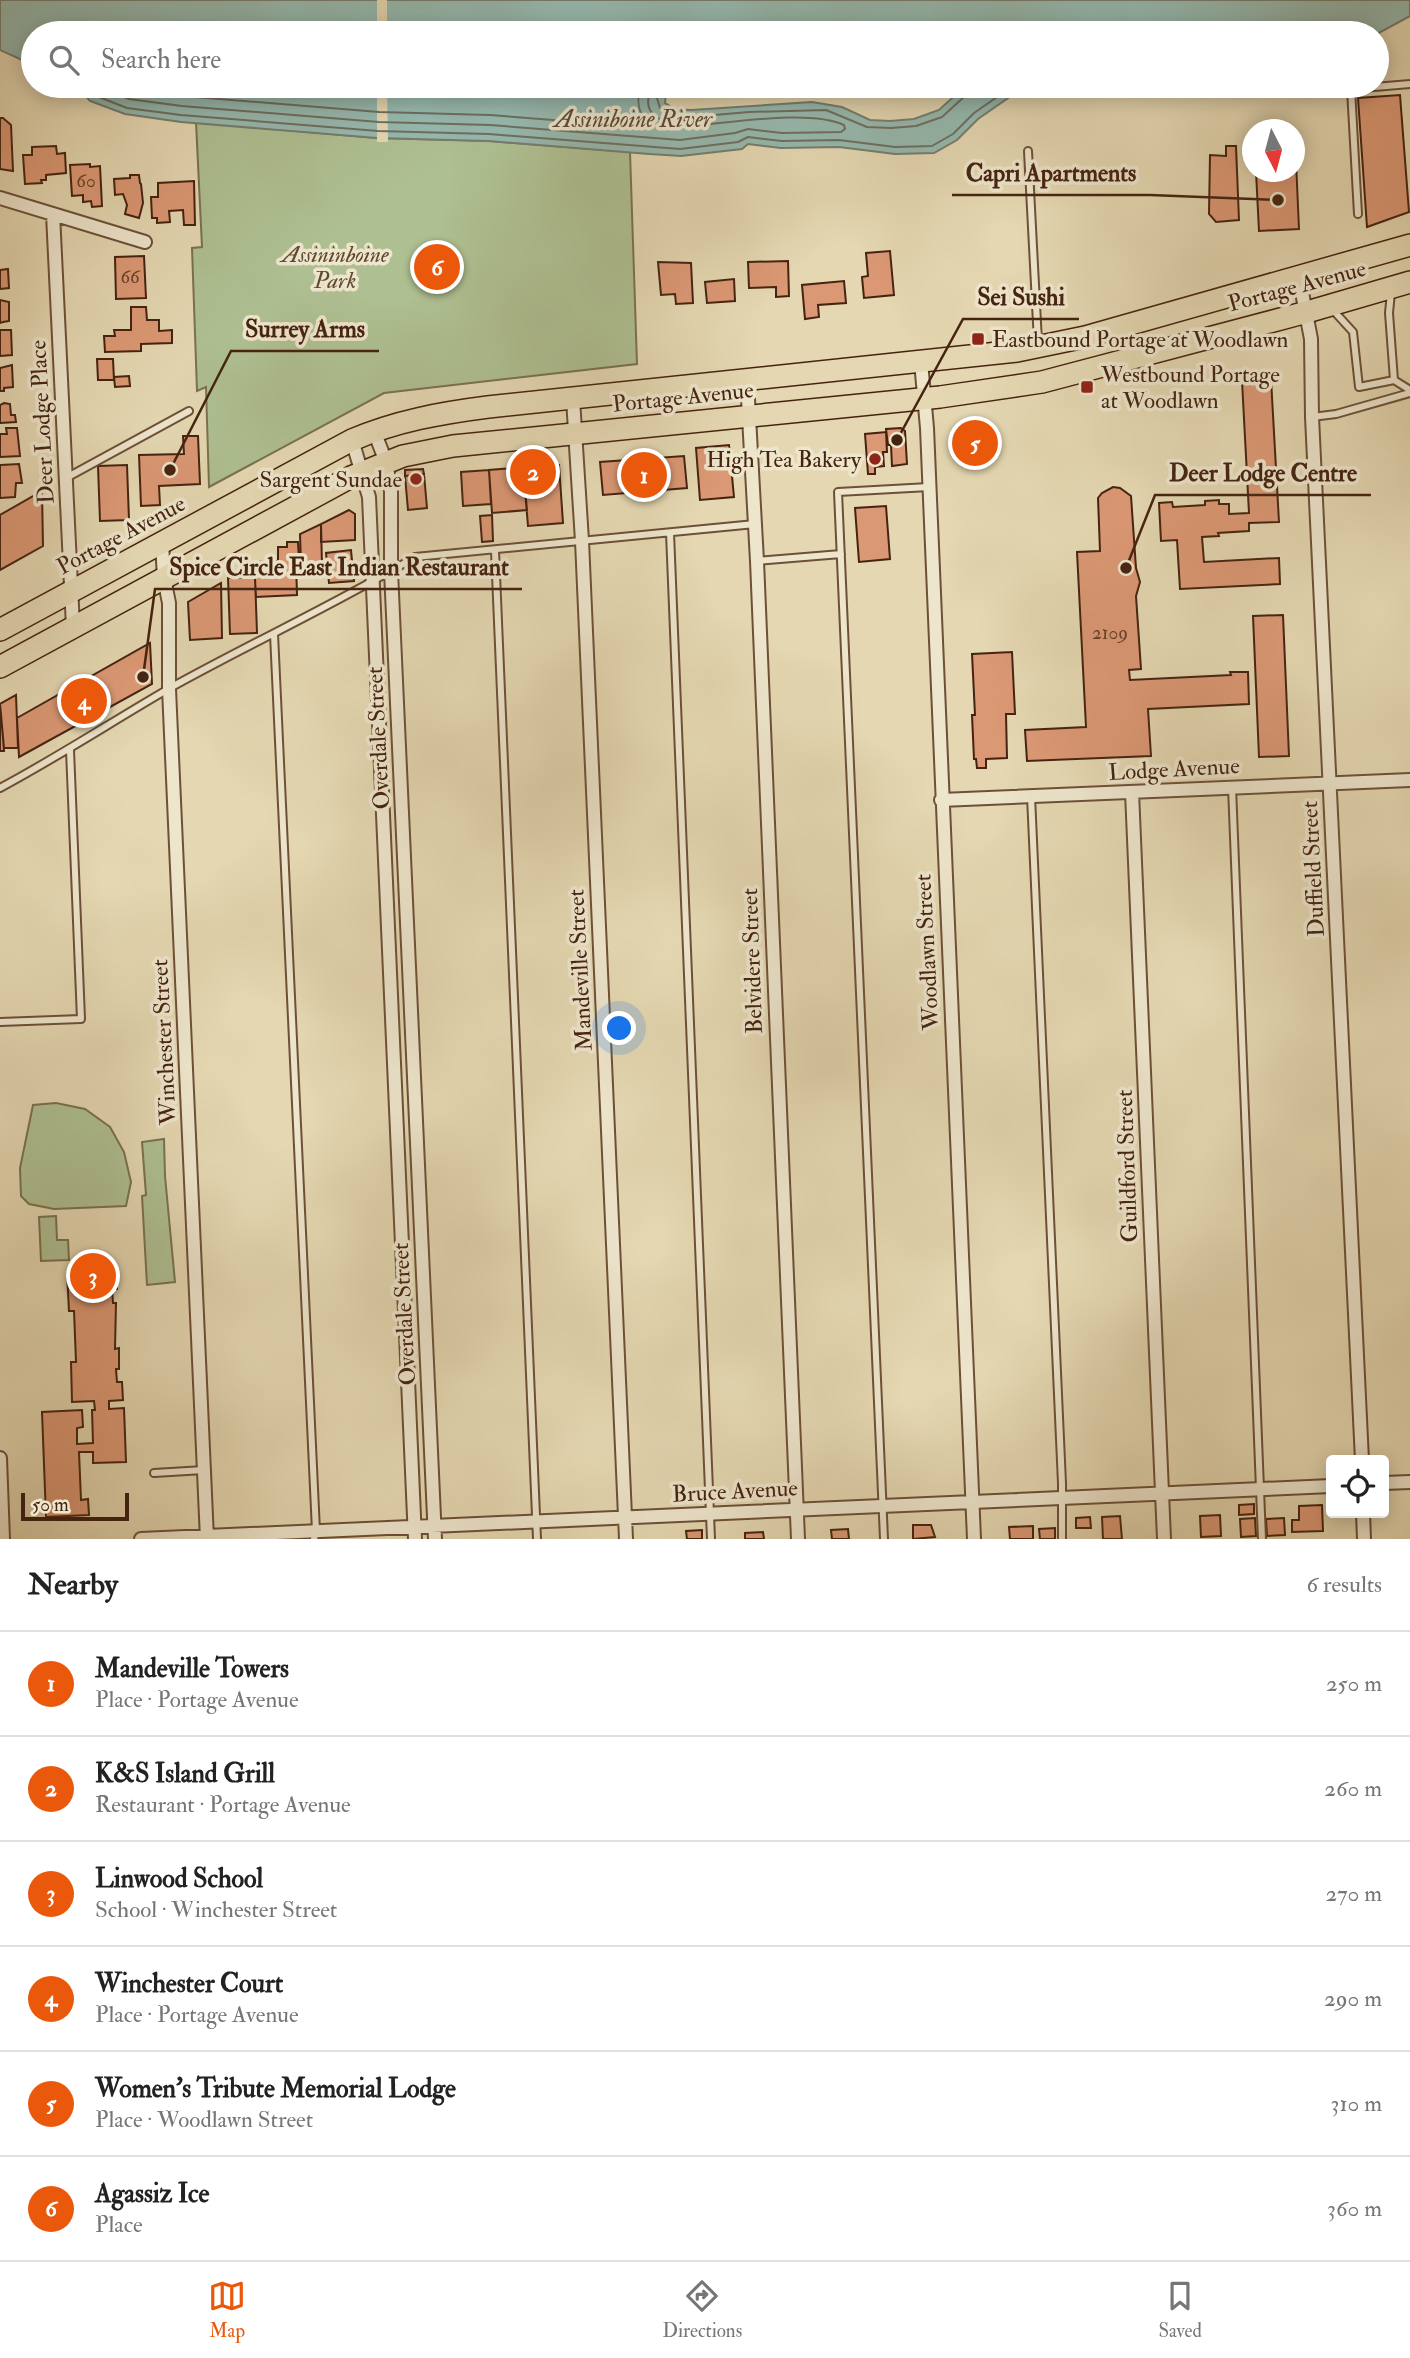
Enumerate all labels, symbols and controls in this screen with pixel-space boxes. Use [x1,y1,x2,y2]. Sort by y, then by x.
search box [21,21,1389,98]
icon: search [45,41,83,79]
text: Search here [101,44,221,76]
water label: Assiniboine River [551,104,713,135]
north arrow [1242,119,1305,182]
callout: Capri Apartments [952,150,1150,195]
text: Capri Apartments [966,158,1136,189]
house number: 60 [76,169,96,193]
park label: Assininboine Park [278,240,389,295]
pin: 6 [414,241,460,293]
street label: Portage Avenue [1225,254,1370,318]
house number: 66 [120,265,141,289]
callout: Sei Sushi [963,274,1079,319]
text: Sei Sushi [977,282,1065,313]
callout: Surrey Arms [231,306,379,351]
text: Surrey Arms [245,314,365,345]
place label: Eastbound Portage at Woodlawn [992,325,1289,354]
marker: Eastbound Portage at Woodlawn [970,331,986,347]
street label: Deer Lodge Place [23,339,61,505]
place label: Westbound Portage at Woodlawn [1100,360,1280,415]
street label: Portage Avenue [611,375,755,419]
marker: Westbound Portage at Woodlawn [1079,379,1095,395]
pin: 5 [952,417,998,469]
place label: High Tea Bakery [706,445,862,474]
pin: 2 [510,446,556,498]
pin: 1 [621,449,667,501]
callout: Deer Lodge Centre [1155,450,1371,495]
marker: High Tea Bakery [867,451,883,467]
text: Deer Lodge Centre [1169,458,1357,489]
place label: Sargent Sundae [260,465,402,494]
marker: Sargent Sundae [408,471,424,487]
street label: Portage Avenue [52,489,191,581]
callout: Spice Circle East Indian Restaurant [155,544,522,589]
text: Spice Circle East Indian Restaurant [169,552,509,583]
house number: 2109 [1092,621,1128,645]
street label: Overdale Street [360,666,396,810]
pin: 4 [61,675,107,727]
street label: Lodge Avenue [1108,751,1241,787]
street label: Duffield Street [1295,800,1331,938]
street label: Woodlawn Street [908,873,946,1032]
street label: Mandeville Street [561,888,599,1052]
street label: Belvidere Street [735,888,769,1034]
street label: Winchester Street [145,958,183,1127]
your location [602,1011,636,1045]
street label: Guildford Street [1110,1089,1144,1243]
street label: Overdale Street [386,1242,422,1386]
pin: 3 [70,1250,116,1302]
map controls [1326,1455,1389,1518]
button: locate [1326,1455,1389,1518]
street label: Bruce Avenue [671,1473,799,1509]
scale bar [21,1490,130,1522]
text: 50 m [32,1493,69,1517]
text: Nearby [28,1566,118,1603]
text: 6 results [1307,1570,1382,1599]
text: Mandeville Towers [95,1653,289,1685]
text: 1 [47,1669,55,1698]
text: 250 m [1326,1669,1382,1698]
text: Place · Portage Avenue [95,1685,299,1714]
text: K&S Island Grill [95,1758,275,1790]
text: 2 [45,1774,57,1803]
text: 260 m [1324,1774,1382,1803]
text: Restaurant · Portage Avenue [95,1790,351,1819]
text: Linwood School [95,1863,263,1895]
text: 3 [47,1879,55,1908]
text: 270 m [1325,1879,1382,1908]
text: School · Winchester Street [95,1895,337,1924]
text: Winchester Court [95,1968,283,2000]
text: 4 [45,1984,57,2013]
text: 290 m [1324,1984,1382,2013]
text: Place · Portage Avenue [95,2000,299,2029]
text: Women's Tribute Memorial Lodge [95,2073,456,2105]
text: 5 [46,2089,56,2118]
text: 310 m [1331,2089,1382,2118]
text: Place · Woodlawn Street [95,2105,313,2134]
text: Agassiz Ice [95,2178,209,2210]
text: 6 [45,2194,57,2223]
text: 360 m [1327,2194,1382,2223]
text: Place [95,2210,143,2239]
tab: Map [208,2277,246,2343]
tab: Directions [662,2277,742,2343]
tab: Saved [1158,2277,1202,2343]

